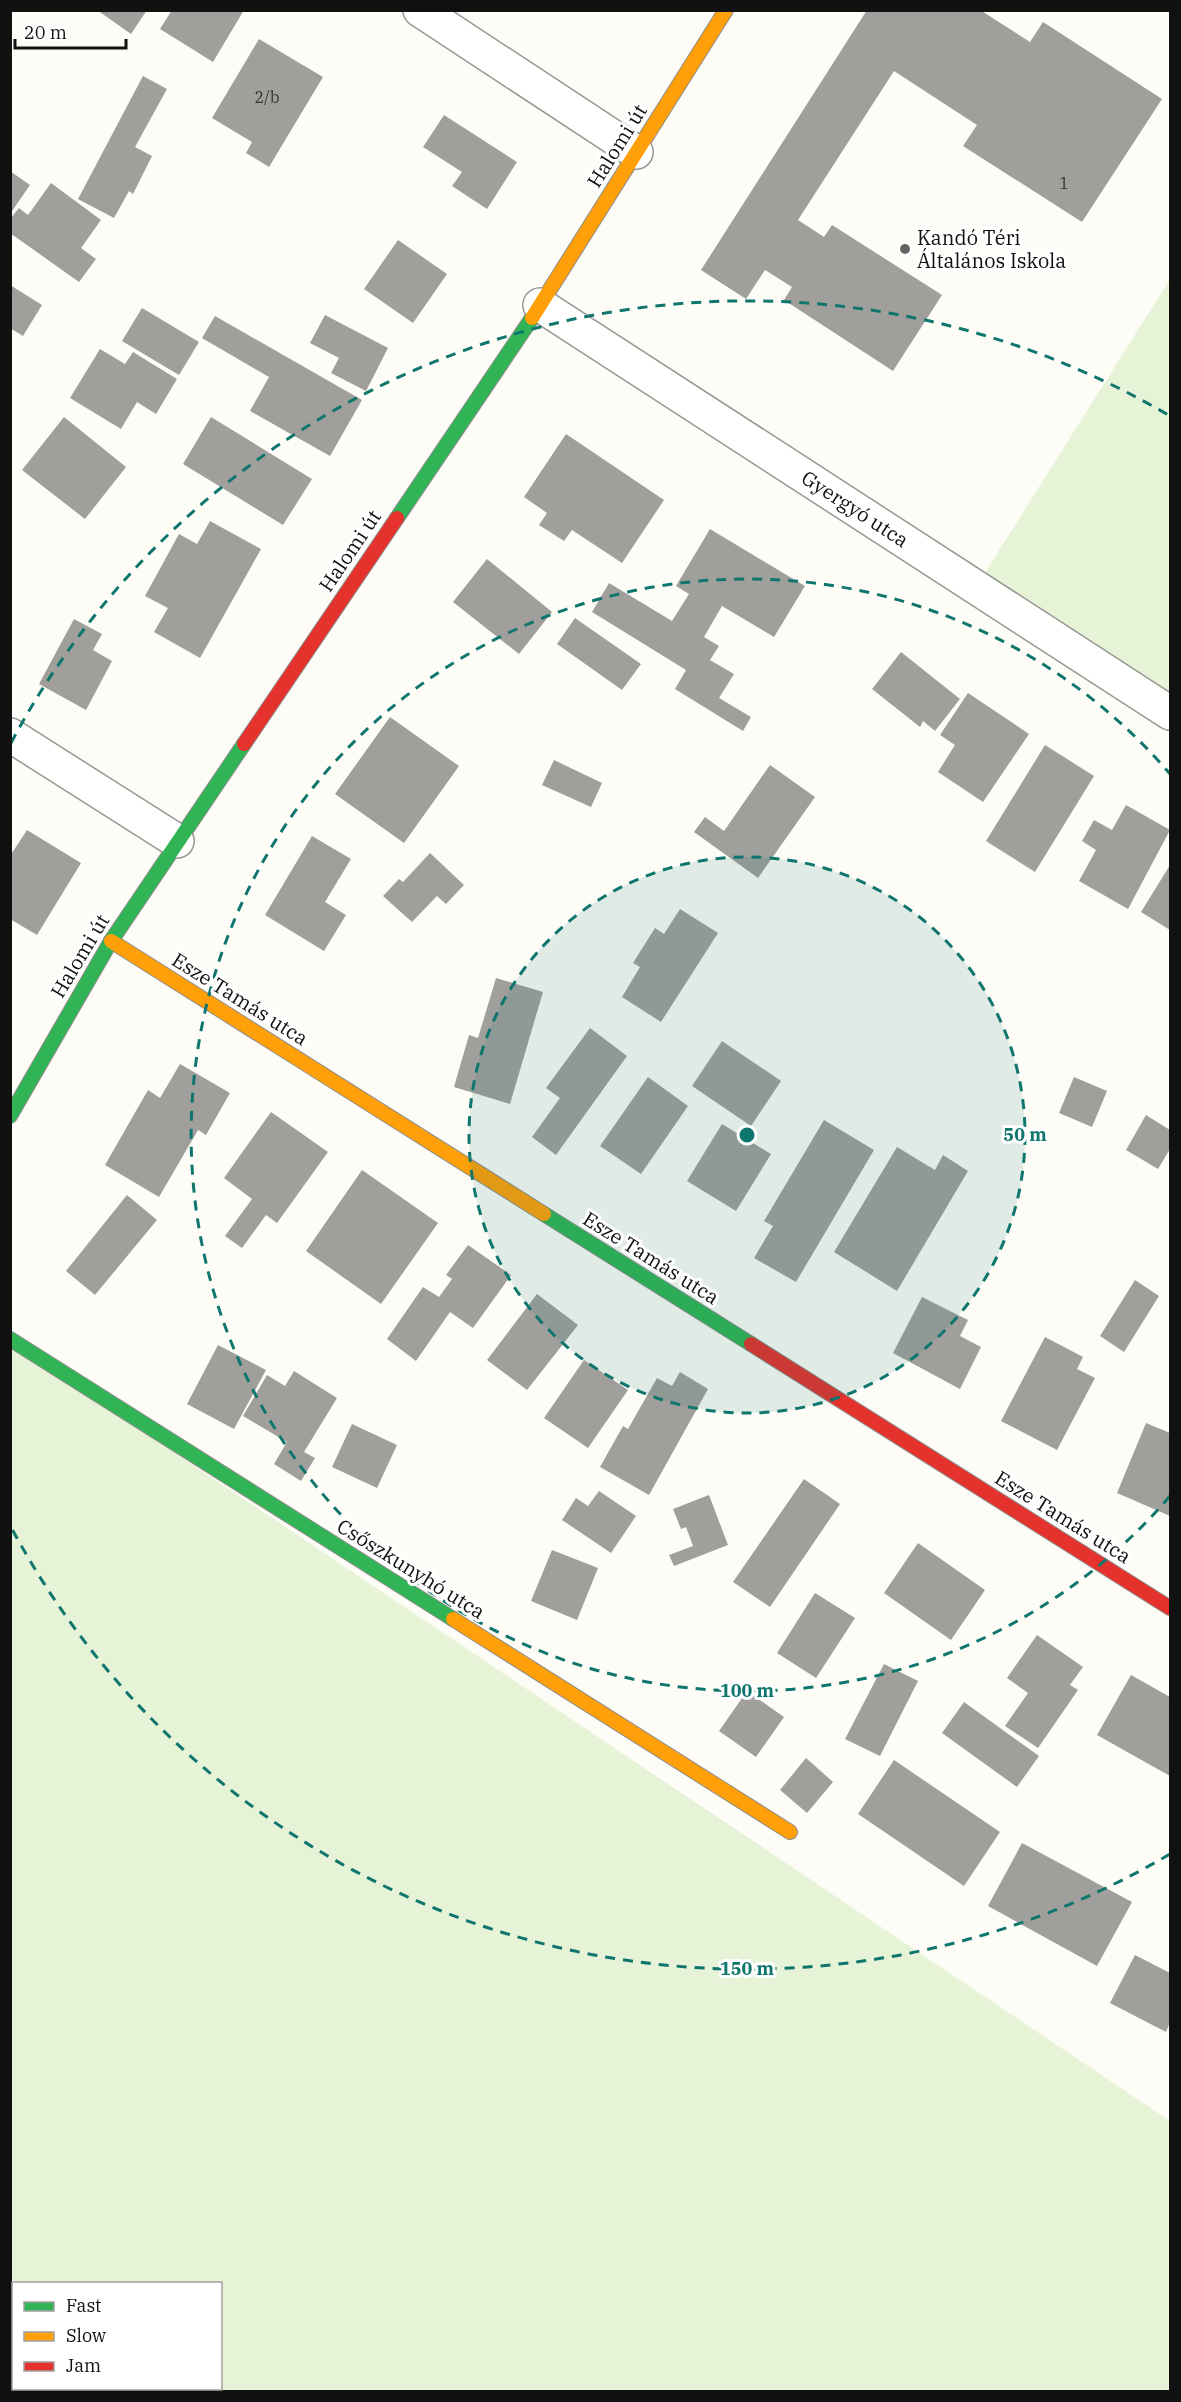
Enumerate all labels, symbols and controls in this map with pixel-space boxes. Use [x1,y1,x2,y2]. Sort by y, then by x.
scale bar [15,12,126,50]
text: 20 m [24,21,67,44]
house number: 2/b [254,87,280,107]
street label: Halomi út [580,99,653,192]
house number: 1 [1059,173,1069,193]
place label: Kandó Téri Általános Iskola [917,224,1066,274]
marker: Kandó Téri Általános Iskola [898,242,912,256]
street label: Gyergyó utca [797,464,914,553]
street label: Halomi út [312,504,387,597]
street label: Halomi út [44,909,115,1003]
street label: Esze Tamás utca [167,946,313,1051]
text: 50 m [1003,1123,1047,1146]
centre of rings [737,1125,757,1145]
street label: Esze Tamás utca [578,1205,724,1310]
street label: Esze Tamás utca [990,1464,1136,1569]
street label: Csőszkunyhó utca [332,1512,490,1625]
text: 100 m [720,1679,775,1702]
text: 150 m [720,1957,775,1980]
legend [12,2282,222,2390]
text: Fast [66,2294,101,2317]
text: Slow [66,2324,106,2347]
text: Jam [66,2354,101,2377]

